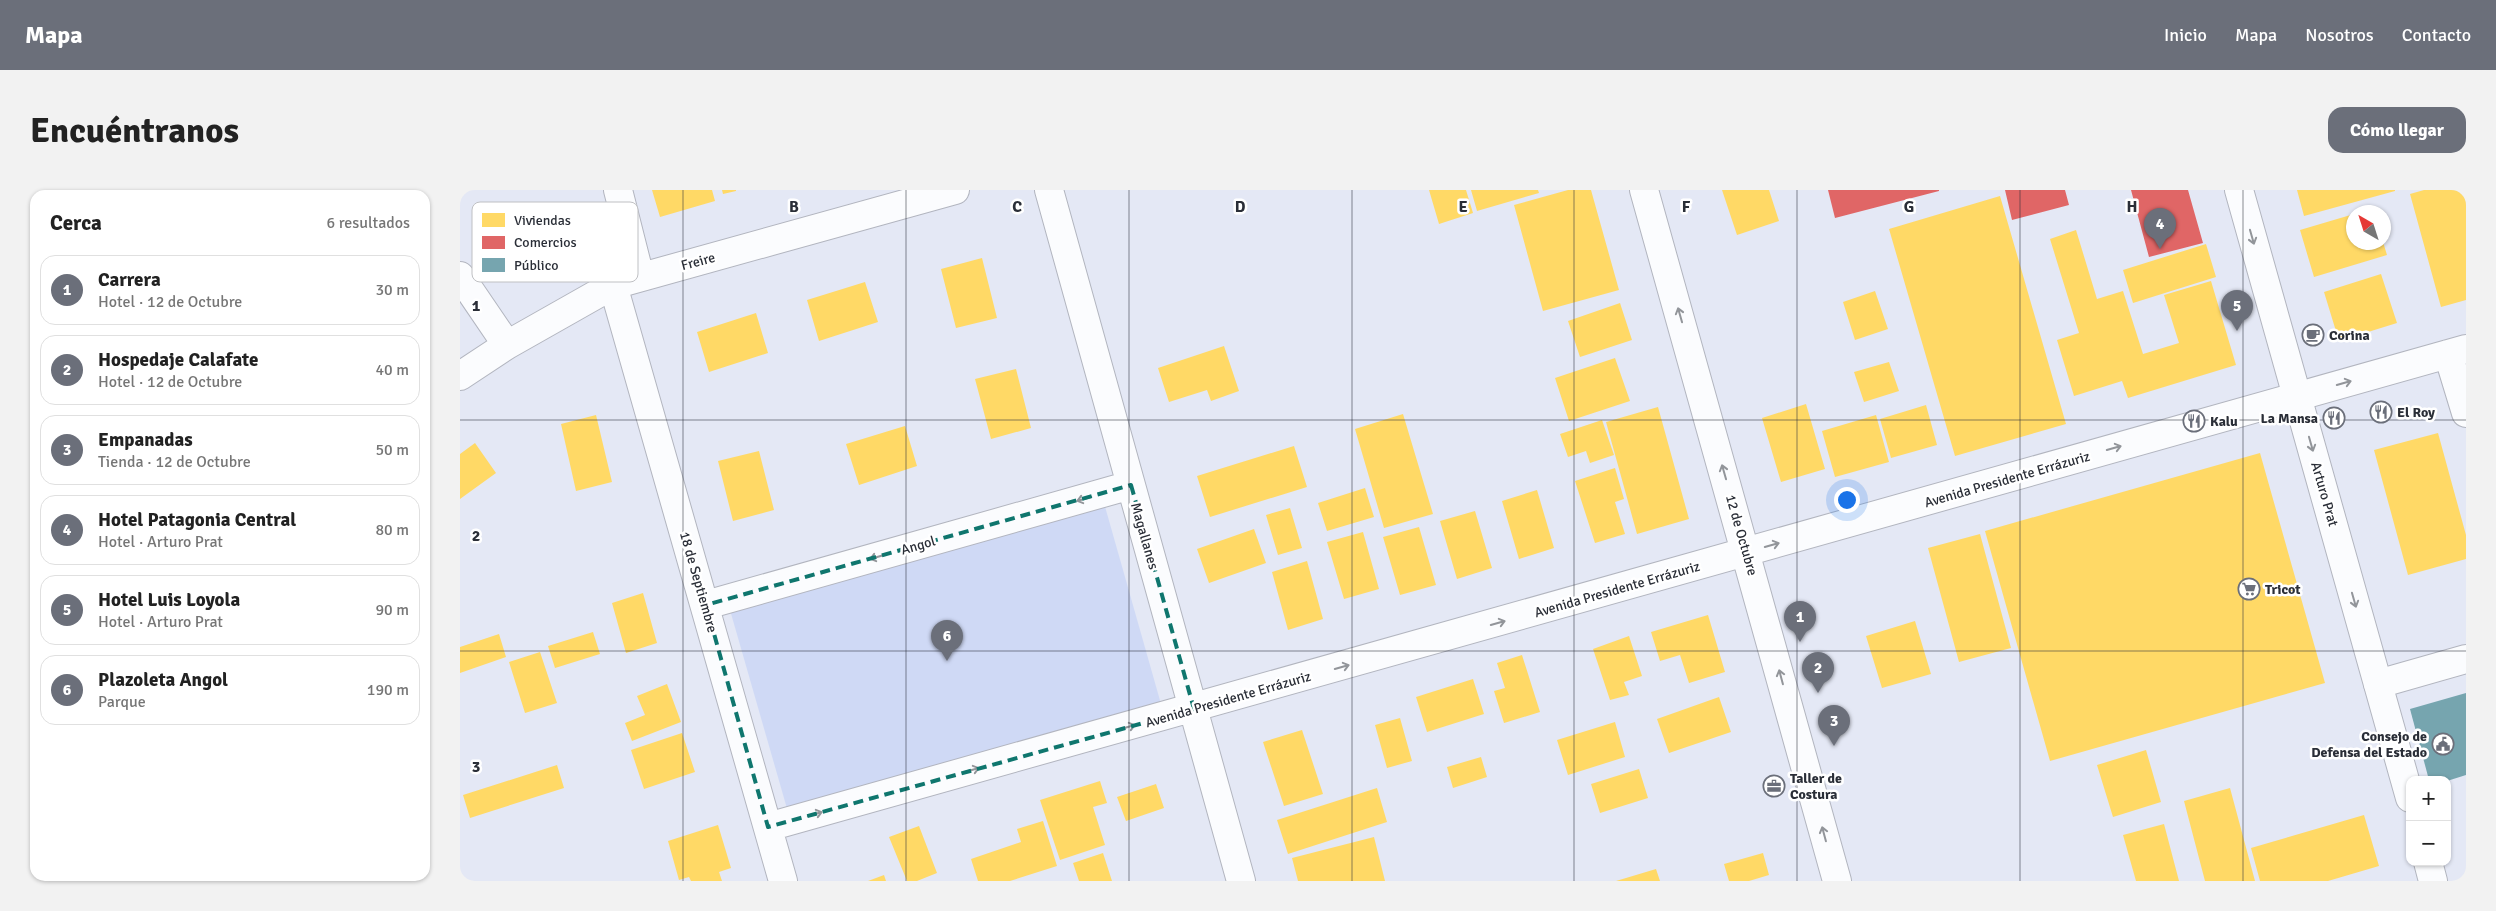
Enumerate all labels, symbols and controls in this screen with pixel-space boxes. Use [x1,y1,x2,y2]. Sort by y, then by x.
text: Mapa [25,20,83,50]
text: Inicio [2164,24,2207,46]
text: Mapa [2235,24,2277,46]
text: Nosotros [2305,24,2374,46]
text: Contacto [2402,24,2471,46]
button: Cómo llegar [2328,107,2466,153]
text: Encuéntranos [30,109,239,152]
text: B [789,197,799,217]
text: C [1012,197,1022,217]
text: D [1235,197,1246,217]
text: E [1458,197,1468,217]
text: F [1682,197,1691,217]
text: G [1904,197,1914,217]
text: H [2127,197,2137,217]
legend [472,202,638,282]
north arrow [2346,205,2391,250]
pin: 4 [2144,208,2176,249]
text: Cerca [50,210,102,236]
text: Viviendas [514,212,571,229]
text: 6 resultados [327,213,410,233]
one-way arrow [2248,228,2257,244]
text: Comercios [514,234,577,251]
street label: Freire [679,249,717,274]
text: Público [514,257,558,274]
text: Carrera [98,268,161,292]
text: 1 [63,280,71,300]
text: 30 m [375,280,409,300]
pin: 5 [2221,290,2253,331]
text: Hotel · 12 de Octubre [98,292,242,312]
text: 1 [472,296,481,316]
one-way arrow [1674,308,1684,324]
cafe icon: Corina [2301,323,2325,347]
place label: Corina [2329,327,2370,344]
text: Hospedaje Calafate [98,348,258,372]
text: 2 [63,360,71,380]
text: 40 m [375,360,409,380]
text: Hotel · 12 de Octubre [98,372,242,392]
one-way arrow [2336,378,2352,388]
restaurant icon: El Roy [2369,400,2393,424]
place label: El Roy [2397,404,2435,421]
restaurant icon: La Mansa [2322,406,2346,430]
restaurant icon: Kalu [2182,409,2206,433]
place label: La Mansa [2261,410,2318,427]
place label: Kalu [2210,413,2238,430]
text: Empanadas [98,428,193,452]
one-way arrow [2306,435,2316,451]
text: 3 [63,440,71,460]
text: 50 m [375,440,409,460]
one-way arrow [2106,443,2122,453]
street label: Avenida Presidente Errázuriz [1922,448,2092,511]
text: Tienda · 12 de Octubre [98,452,251,472]
street label: Arturo Prat [2307,460,2342,529]
one-way arrow [1719,464,1728,480]
your location [1834,487,1860,513]
street label: 12 de Octubre [1722,493,1761,578]
one-way arrow [1076,494,1092,504]
street label: Magallanes [1127,501,1162,572]
text: Hotel Patagonia Central [98,508,296,532]
text: 4 [63,520,71,540]
text: 80 m [375,520,409,540]
text: 2 [472,526,480,546]
street label: 18 de Septiembre [676,530,721,635]
text: Hotel · Arturo Prat [98,532,223,552]
street label: Angol [899,532,937,558]
one-way arrow [1764,540,1780,550]
one-way arrow [869,553,885,562]
street label: Avenida Presidente Errázuriz [1532,558,1702,621]
supermarket icon: Tricot [2237,577,2261,601]
place label: Tricot [2265,581,2301,598]
text: Hotel Luis Loyola [98,588,240,612]
one-way arrow [2350,592,2360,608]
text: 5 [63,600,71,620]
text: 90 m [375,600,409,620]
pin: 1 [1784,601,1816,642]
text: Hotel · Arturo Prat [98,612,223,632]
one-way arrow [1490,617,1506,627]
pin: 6 [931,620,963,661]
pin: 2 [1802,652,1834,693]
one-way arrow [1333,662,1349,671]
text: Plazoleta Angol [98,668,228,692]
street label: Avenida Presidente Errázuriz [1143,668,1313,731]
one-way arrow [1776,670,1785,686]
text: 6 [63,680,71,700]
text: 190 m [367,680,409,700]
text: Parque [98,692,146,712]
pin: 3 [1818,705,1850,746]
one-way arrow [1120,722,1136,731]
place label: Consejo de Defensa del Estado [2311,728,2427,761]
public building icon: Consejo de Defensa del Estado [2431,732,2455,756]
text: 3 [472,757,480,777]
one-way arrow [963,765,979,775]
place label: Taller de Costura [1790,770,1842,803]
office icon: Taller de Costura [1762,774,1786,798]
map controls [2406,776,2451,866]
button: + [2406,776,2451,821]
one-way arrow [807,809,823,818]
button: − [2406,821,2451,866]
one-way arrow [1819,826,1828,842]

